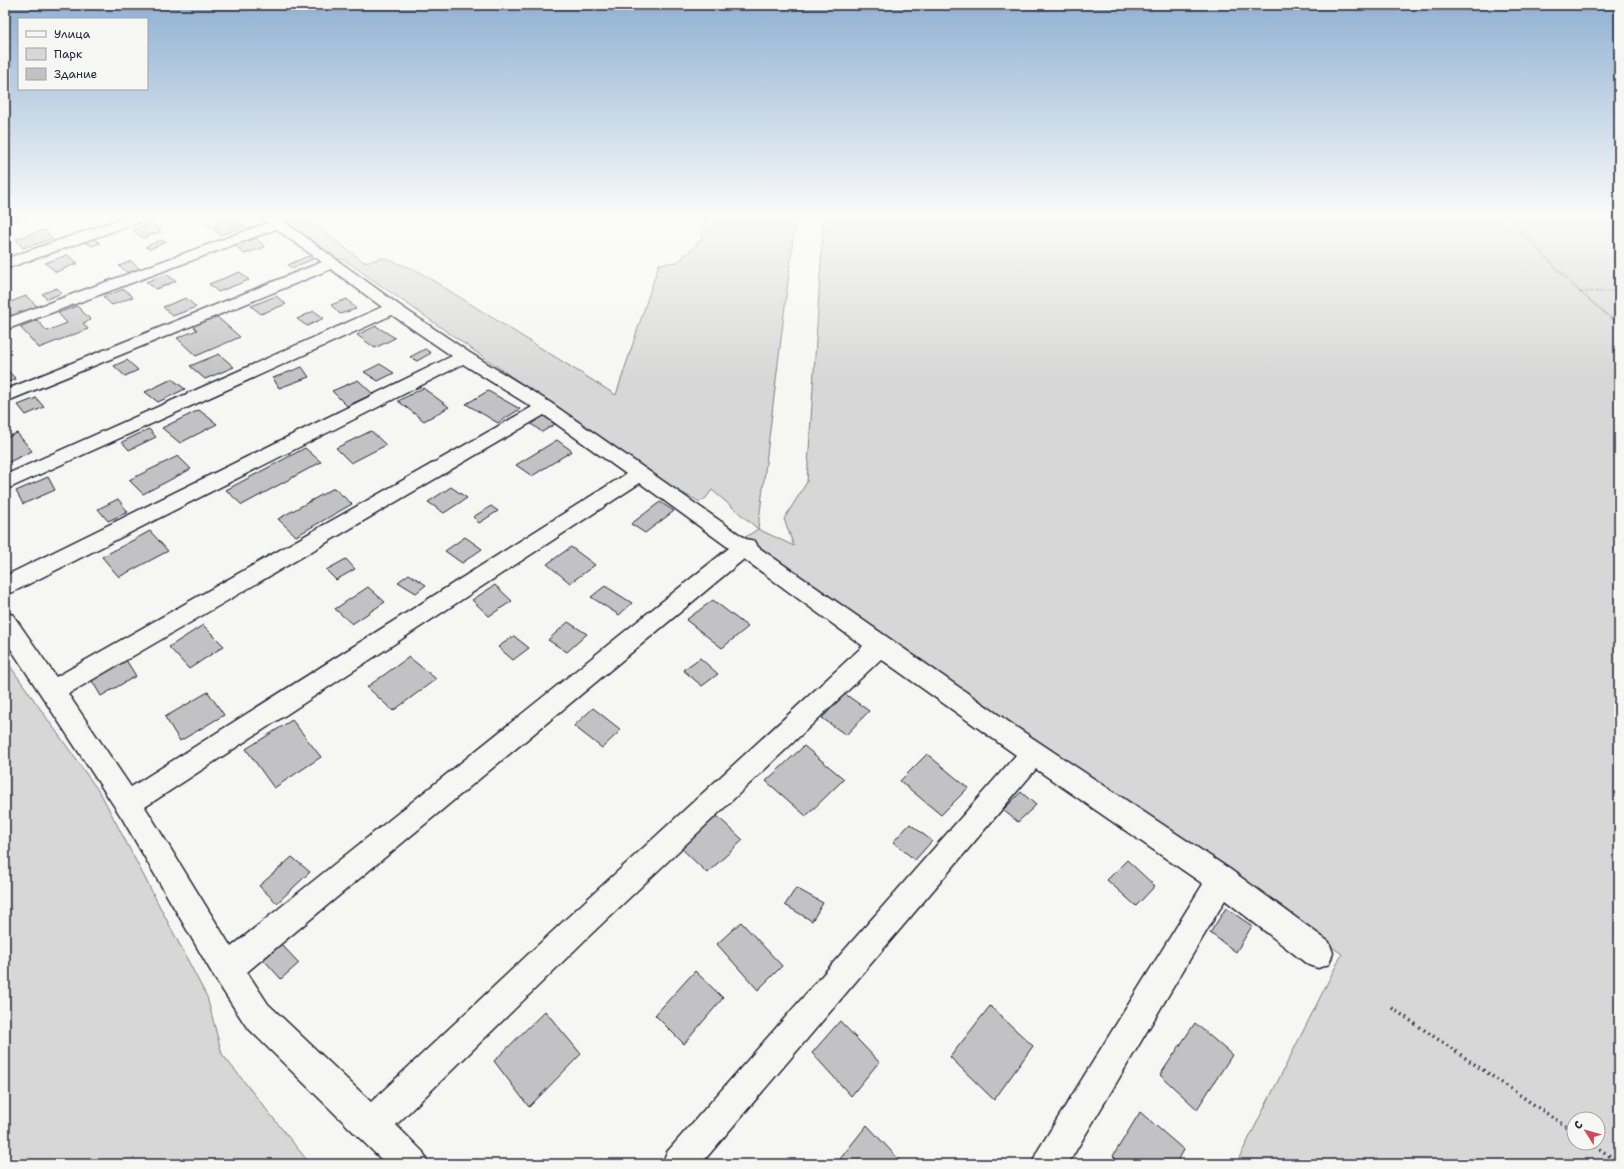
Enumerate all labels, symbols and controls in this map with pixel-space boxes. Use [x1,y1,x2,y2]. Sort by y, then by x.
legend [18,18,148,90]
text: Улица [54,26,91,42]
text: Парк [54,46,83,62]
text: Здание [54,66,98,82]
north arrow [1566,1111,1606,1151]
text: С [1570,1118,1587,1132]

